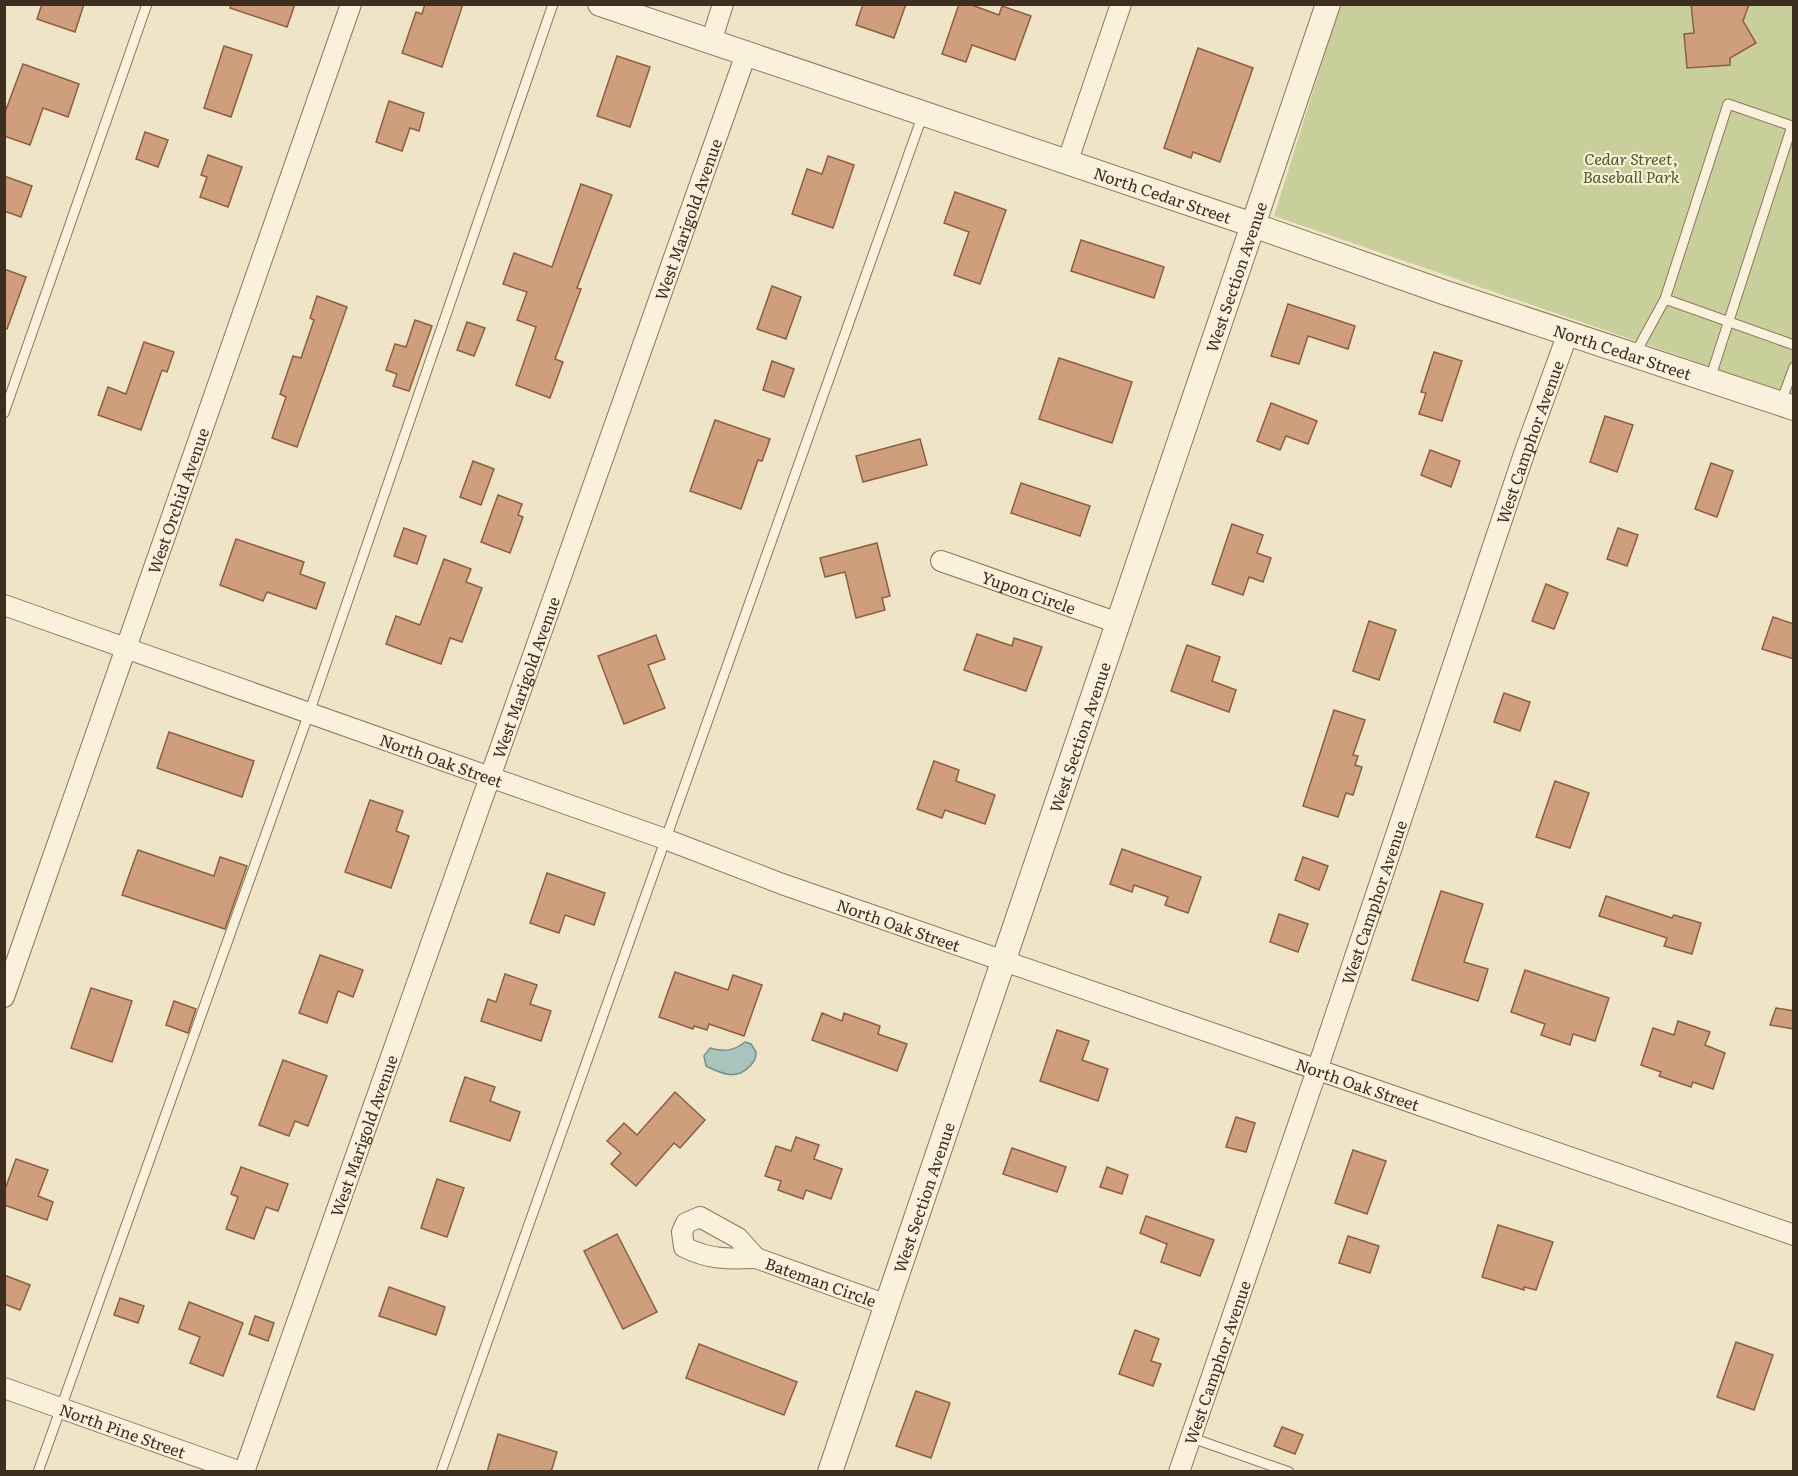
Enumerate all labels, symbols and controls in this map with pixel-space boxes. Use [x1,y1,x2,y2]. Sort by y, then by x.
street label: West Marigold Avenue [648,135,727,303]
park label: Cedar Street, Baseball Park [1582,146,1680,188]
street label: North Cedar Street [1091,160,1235,229]
street label: West Section Avenue [1199,198,1272,355]
street label: North Cedar Street [1550,317,1695,386]
street label: West Camphor Avenue [1489,357,1569,527]
street label: West Orchid Avenue [141,424,214,577]
street label: Yupon Circle [978,564,1079,619]
street label: West Marigold Avenue [486,593,565,762]
street label: West Section Avenue [1043,659,1116,816]
street label: North Oak Street [376,727,507,793]
street label: West Camphor Avenue [1335,817,1412,988]
street label: North Oak Street [834,892,964,957]
street label: West Marigold Avenue [323,1051,403,1220]
street label: North Oak Street [1293,1051,1423,1116]
street label: West Section Avenue [886,1119,960,1276]
street label: Bateman Circle [762,1250,880,1312]
street label: West Camphor Avenue [1177,1277,1256,1448]
street label: North Pine Street [56,1397,190,1464]

